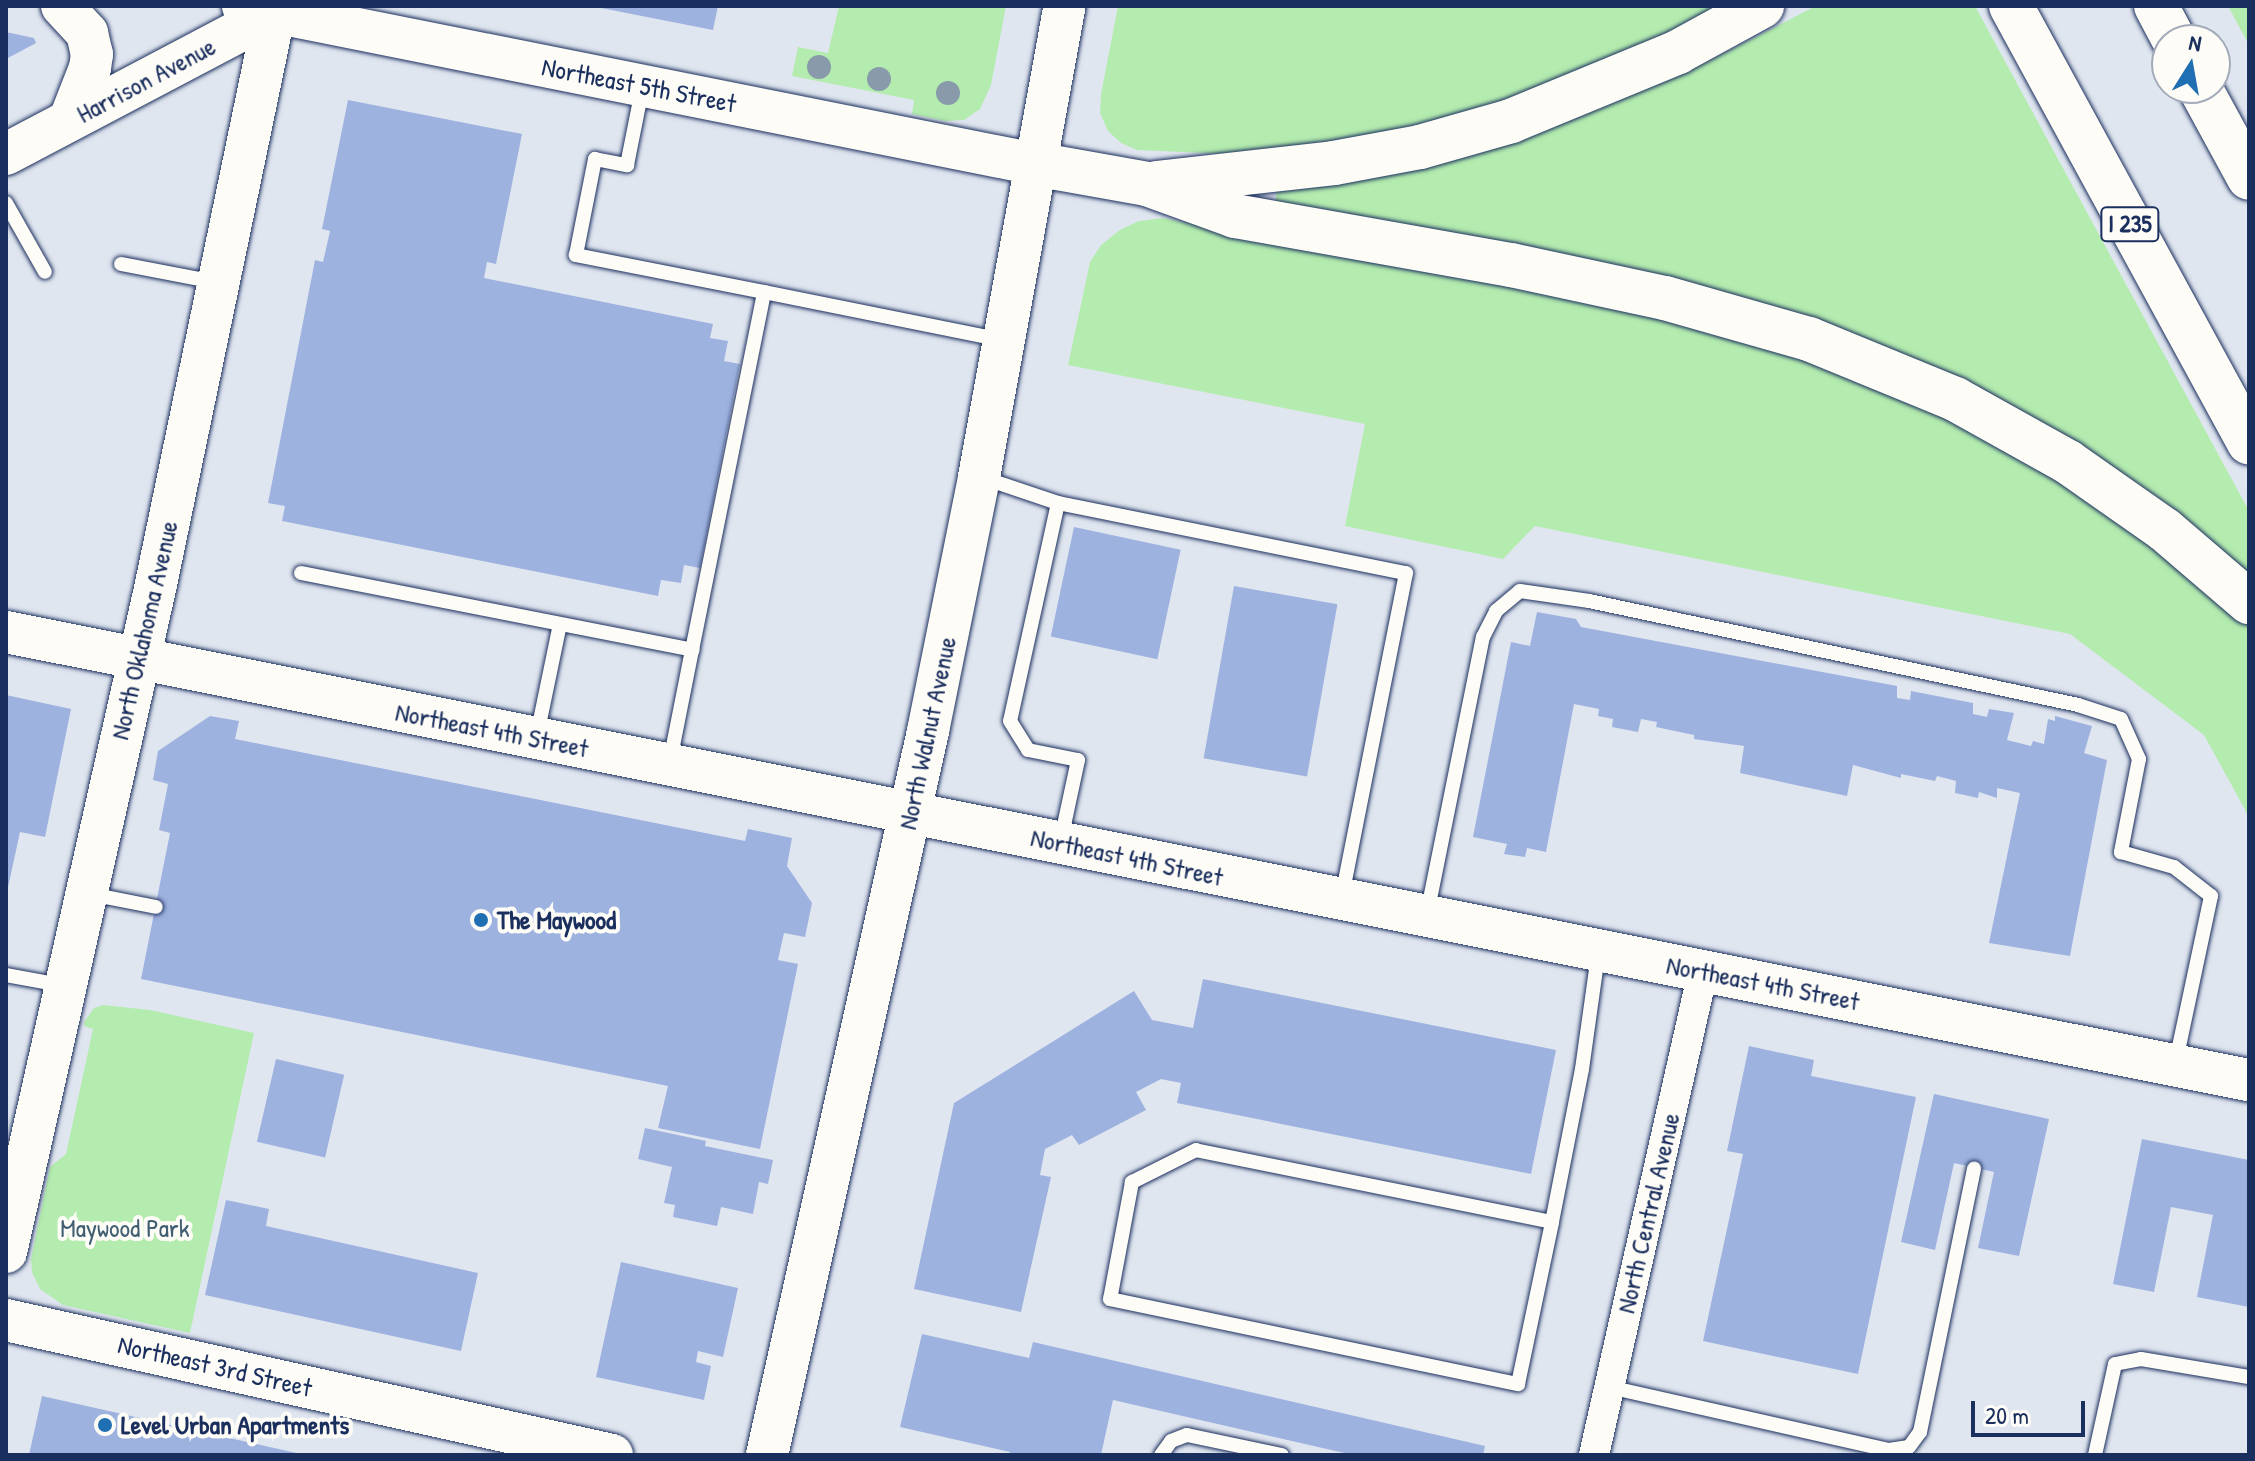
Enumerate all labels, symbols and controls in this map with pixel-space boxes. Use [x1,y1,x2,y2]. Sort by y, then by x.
north arrow [2151,24,2231,104]
text: N [2187,27,2204,58]
street label: Harrison Avenue [71,30,221,130]
street label: Northeast 5th Street [539,51,739,119]
road number: I 235 [2100,204,2160,244]
street label: North Oklahoma Avenue [104,518,184,742]
street label: North Walnut Avenue [891,634,963,832]
street label: Northeast 4th Street [393,696,591,764]
street label: Northeast 4th Street [1028,821,1226,893]
place label: The Maywood [497,904,616,936]
marker: The Maywood [472,911,490,929]
street label: Northeast 4th Street [1664,949,1862,1017]
street label: North Central Avenue [1610,1110,1686,1316]
park label: Maywood Park [60,1212,190,1244]
street label: Northeast 3rd Street [115,1329,315,1403]
scale bar [1975,1385,2089,1435]
text: 20 m [1985,1399,2029,1431]
place label: Level Urban Apartments [121,1409,349,1441]
marker: Level Urban Apartments [96,1416,114,1434]

